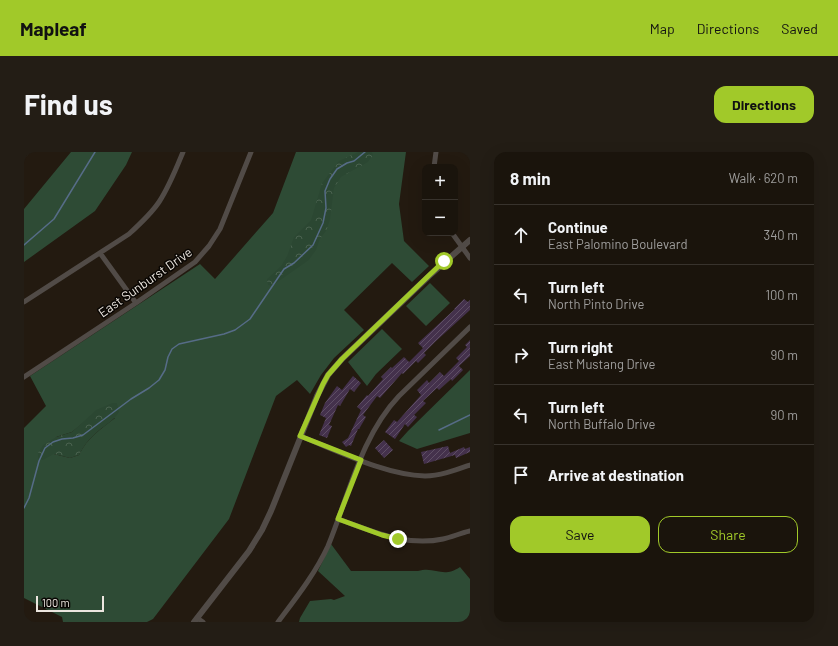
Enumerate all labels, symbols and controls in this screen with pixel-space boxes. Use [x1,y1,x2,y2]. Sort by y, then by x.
text: Mapleaf [20,17,87,40]
text: Map [650,20,675,37]
text: Directions [697,20,759,37]
text: Saved [781,20,818,37]
button: Directions [714,86,814,123]
text: Find us [24,87,113,121]
map controls [422,164,458,236]
button: + [422,164,458,200]
text: 8 min [510,168,550,188]
text: Walk · 620 m [729,170,798,186]
button: − [422,200,458,236]
text: Continue [548,218,608,236]
icon: ahead [510,224,532,246]
text: 340 m [763,227,798,243]
text: East Palomino Boulevard [548,236,688,252]
street label: East Sunburst Drive [95,244,195,320]
route start [435,252,453,270]
text: Turn left [548,278,604,296]
icon: left [510,284,532,306]
text: 100 m [765,287,798,303]
text: North Pinto Drive [548,296,644,312]
text: Turn right [548,338,613,356]
icon: right [510,344,532,366]
text: 90 m [771,347,798,363]
text: East Mustang Drive [548,356,655,372]
text: Turn left [548,398,604,416]
icon: left [510,404,532,426]
text: 90 m [771,407,798,423]
text: North Buffalo Drive [548,416,655,432]
icon: arrive [510,464,532,486]
text: Arrive at destination [548,466,684,484]
button: Save [510,516,650,553]
button: Share [658,516,798,553]
route end [389,530,407,548]
scale bar [36,594,104,613]
text: 100 m [42,596,70,609]

